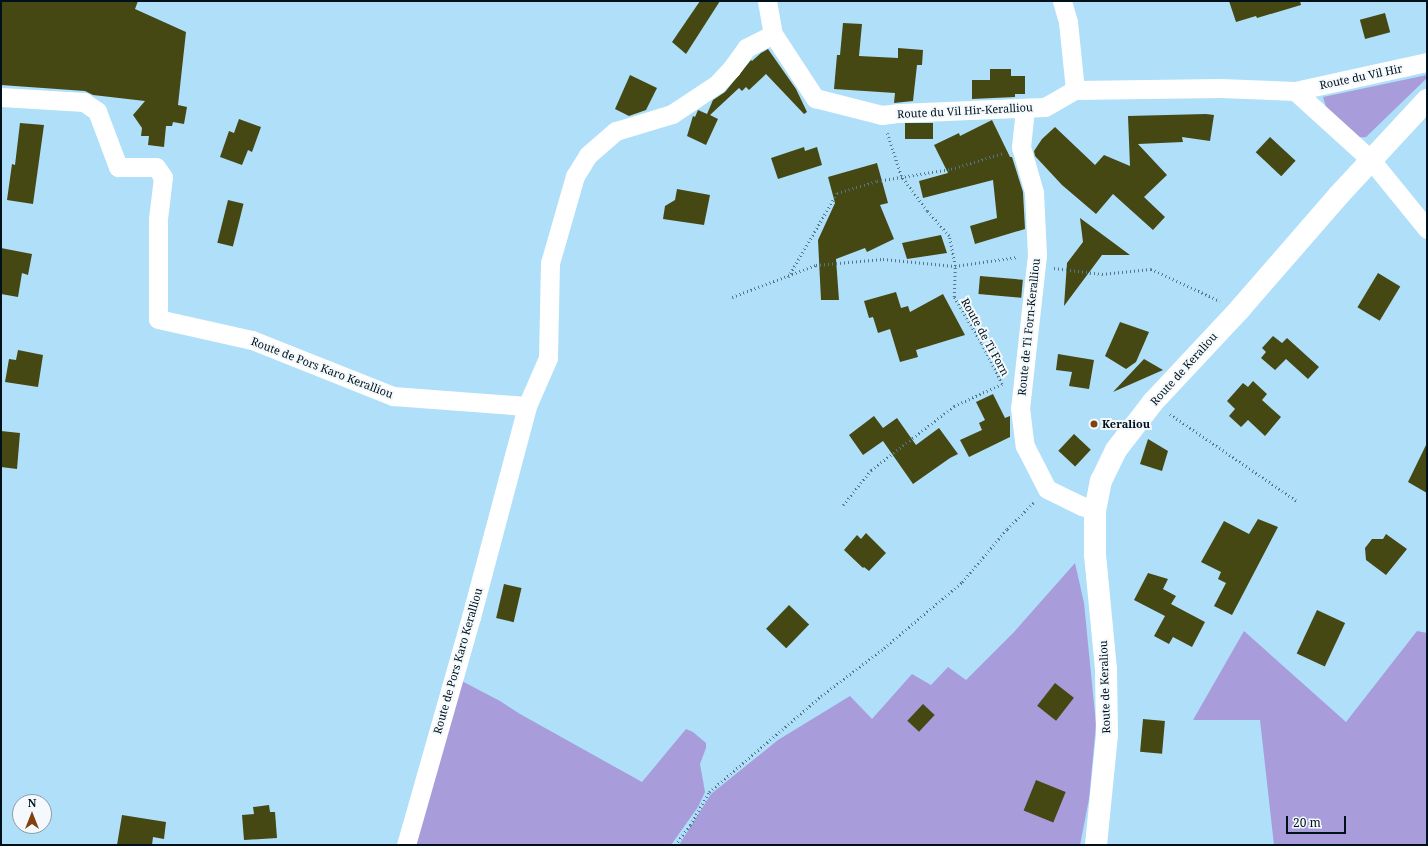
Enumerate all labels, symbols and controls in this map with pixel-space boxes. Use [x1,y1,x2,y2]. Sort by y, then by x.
street label: Route du Vil Hir [1318,62,1404,92]
street label: Route du Vil Hir-Keralliou [897,101,1033,121]
street label: Route de Ti Forn-Keralliou [1015,258,1043,396]
street label: Route de Ti Forn [958,296,1012,378]
street label: Route de Keraliou [1148,330,1220,408]
street label: Route de Pors Karo Keralliou [249,335,395,401]
place label: Keraliou [1102,417,1150,431]
marker: Keraliou [1089,419,1099,429]
street label: Route de Pors Karo Keralliou [431,587,485,735]
street label: Route de Keraliou [1097,640,1113,734]
north arrow [12,794,52,834]
text: N [28,795,36,810]
scale bar [1288,808,1348,834]
text: 20 m [1293,814,1321,831]

